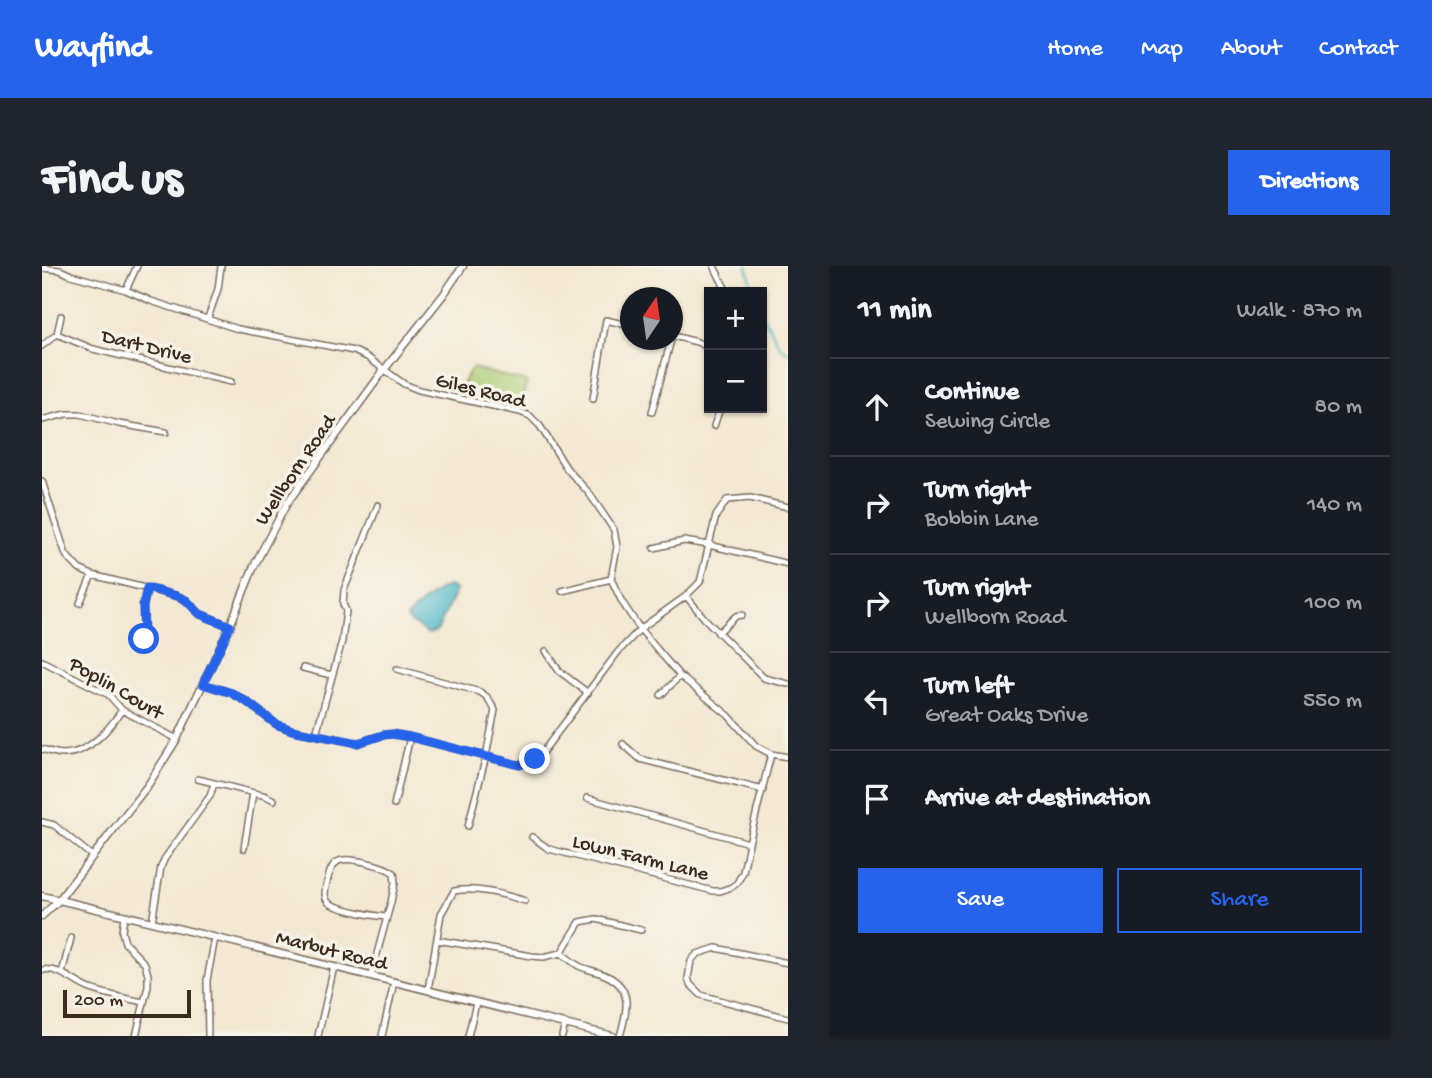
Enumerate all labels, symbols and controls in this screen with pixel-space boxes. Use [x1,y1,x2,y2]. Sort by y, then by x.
text: Wayfind [35,30,150,68]
text: Home [1047,35,1103,64]
text: Map [1141,35,1183,64]
text: About [1221,35,1281,64]
text: Contact [1319,35,1397,64]
button: Directions [1228,150,1390,215]
text: Find us [42,153,182,211]
north arrow [620,287,683,350]
map controls [704,287,767,413]
button: + [704,287,767,350]
text: 11 min [858,294,931,329]
text: Walk · 870 m [1237,298,1362,325]
street label: Dart Drive [97,325,195,372]
button: − [704,350,767,413]
street label: Giles Road [433,369,529,416]
text: Continue [925,378,1019,409]
icon: ahead [858,388,896,426]
text: 80 m [1315,394,1362,421]
street label: Wellborn Road [251,409,344,531]
text: Sewing Circle [925,409,1050,436]
text: Turn right [925,476,1029,507]
icon: right [858,486,896,524]
text: 140 m [1307,492,1362,519]
text: Bobbin Lane [925,507,1038,534]
text: Turn right [925,574,1029,605]
icon: right [858,584,896,622]
text: 100 m [1305,590,1362,617]
text: Wellborn Road [925,605,1065,632]
route start [128,623,159,654]
street label: Poplin Court [63,652,169,728]
text: Turn left [925,672,1013,703]
icon: left [858,682,896,720]
text: 550 m [1303,688,1362,715]
text: Great Oaks Drive [925,703,1088,730]
route end [519,743,550,774]
icon: arrive [858,780,896,818]
text: Arrive at destination [925,784,1150,815]
street label: Lown Farm Lane [569,830,712,889]
button: Save [858,868,1103,933]
button: Share [1117,868,1362,933]
street label: Marbut Road [273,926,391,979]
scale bar [63,987,191,1019]
text: 200 m [74,990,123,1013]

